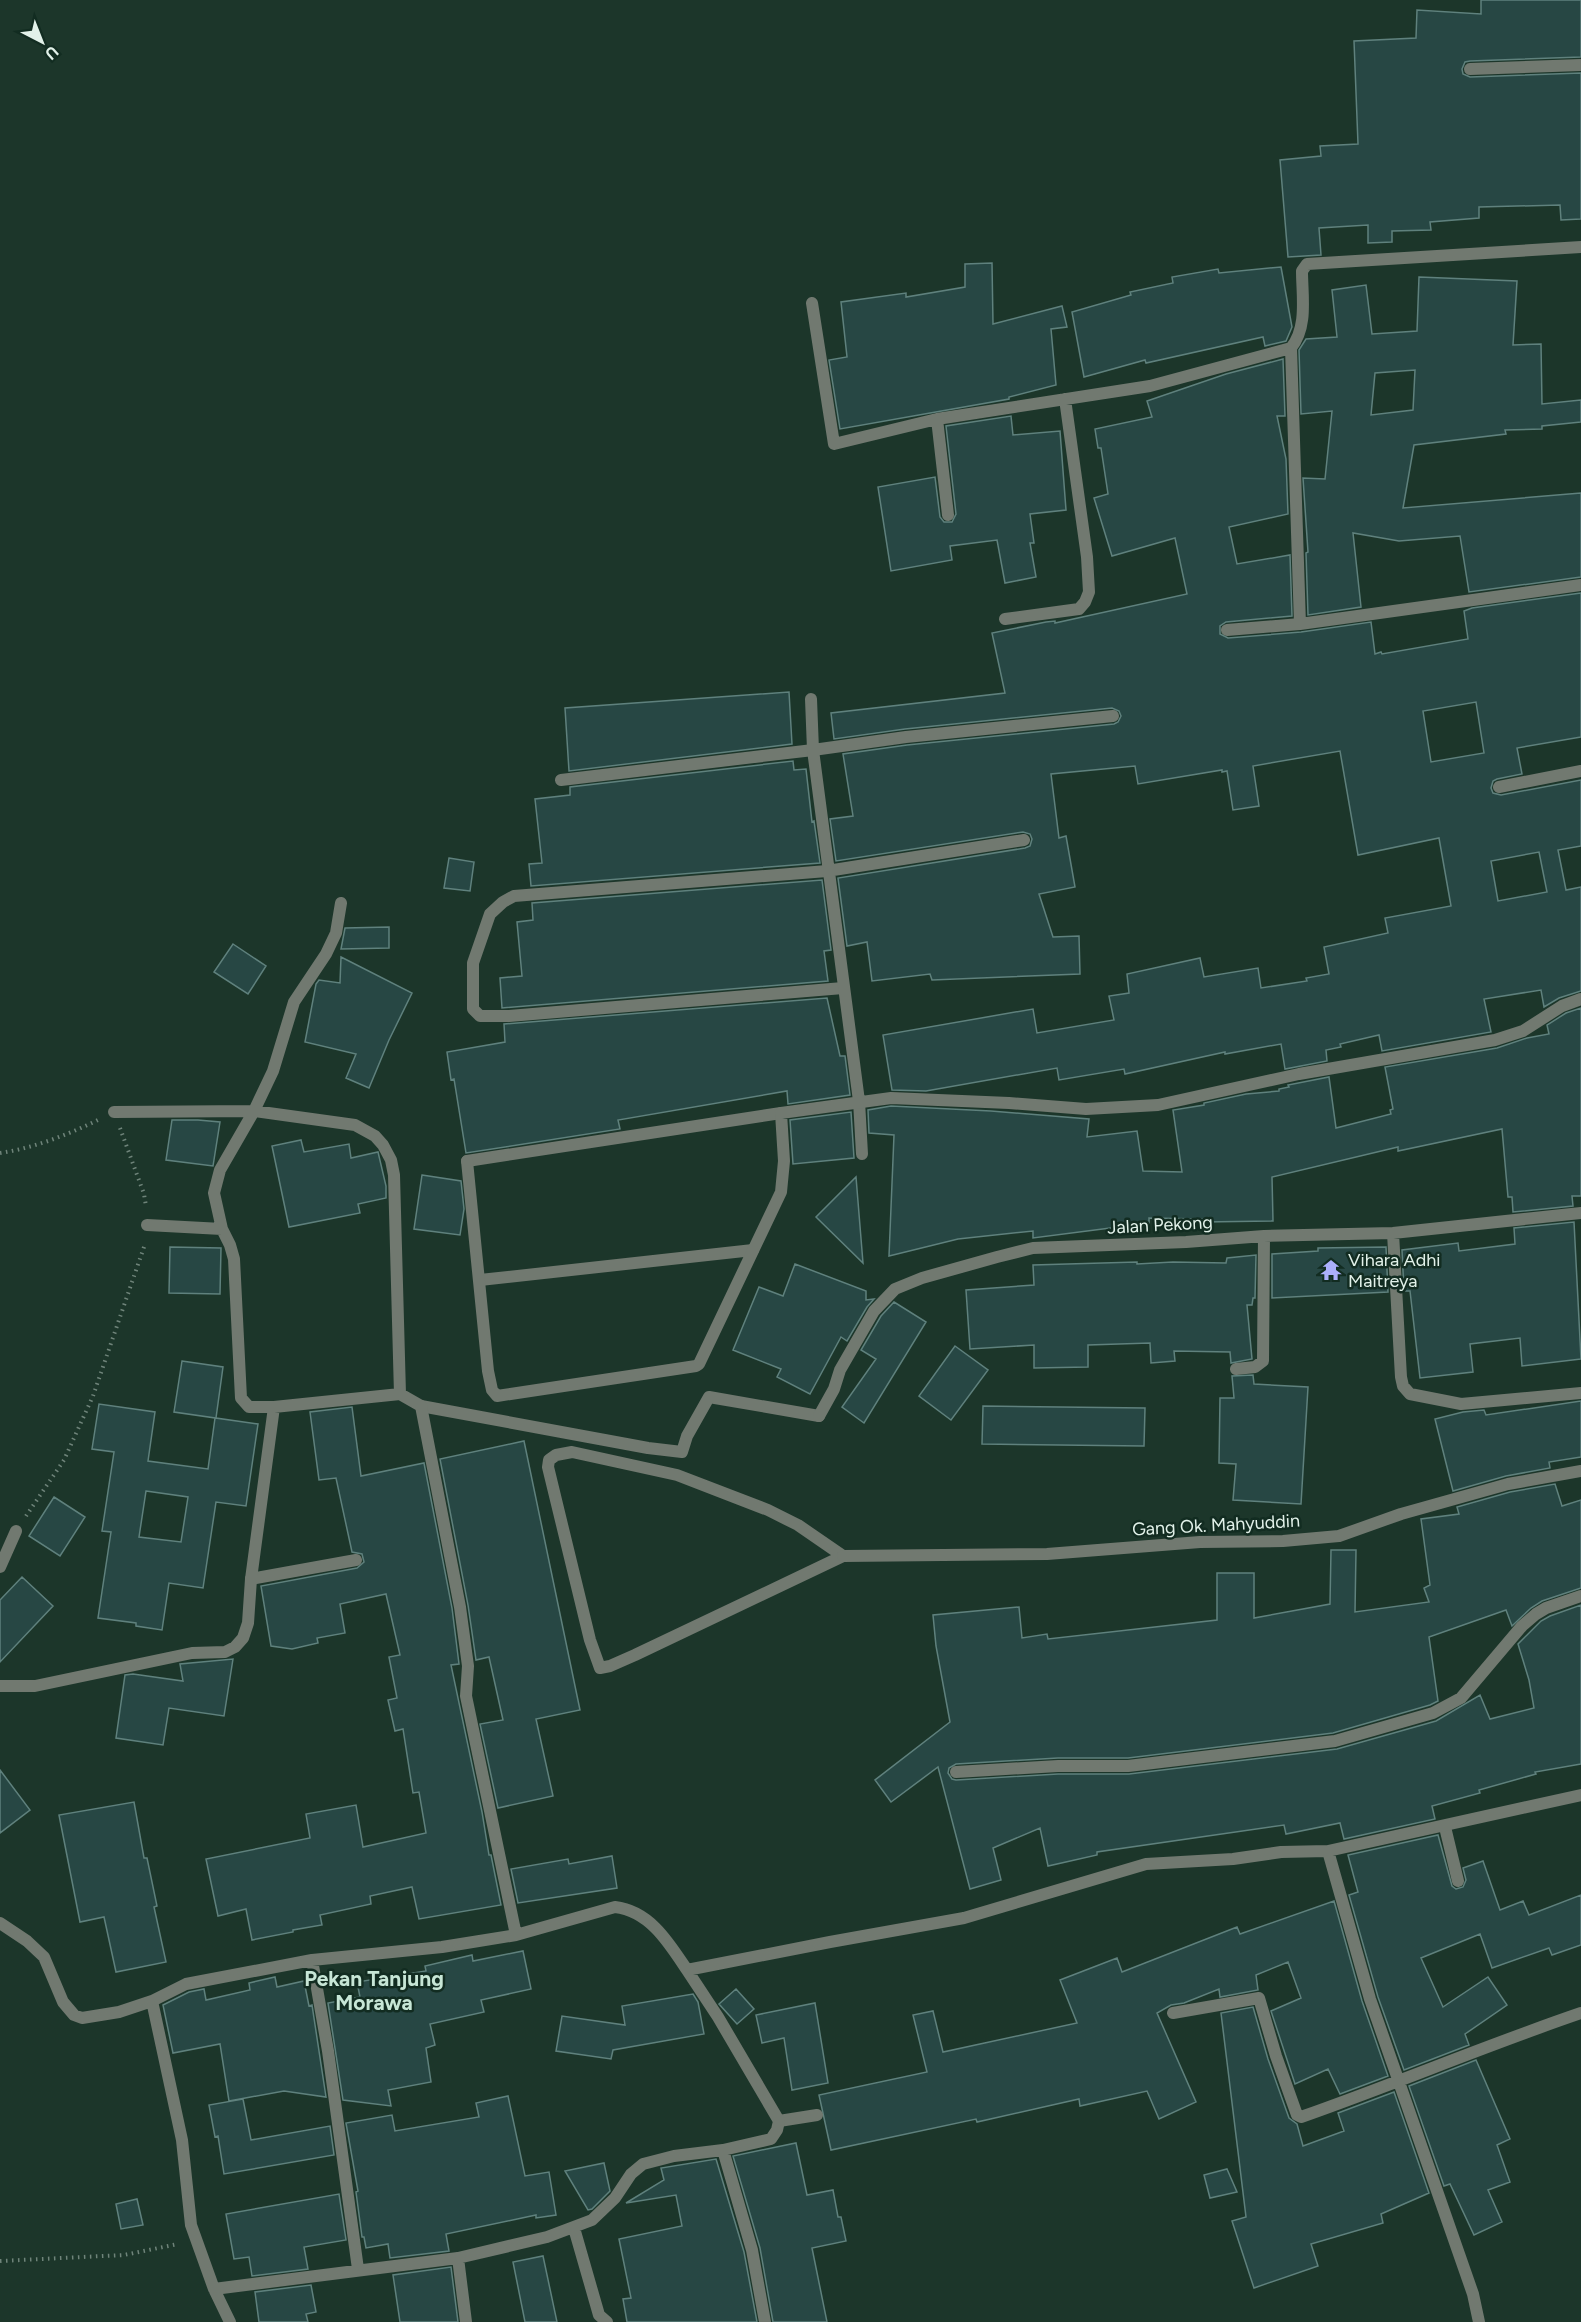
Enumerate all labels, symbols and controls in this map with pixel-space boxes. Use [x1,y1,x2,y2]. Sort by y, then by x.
north arrow [12,12,72,72]
text: U [41,42,62,64]
street label: Jalan Pekong [1107,1211,1213,1239]
place label: Vihara Adhi Maitreya [1348,1249,1440,1292]
temple icon: Vihara Adhi Maitreya [1319,1258,1343,1282]
street label: Gang Ok. Mahyuddin [1132,1510,1300,1540]
district label: Pekan Tanjung Morawa [304,1966,444,2015]

